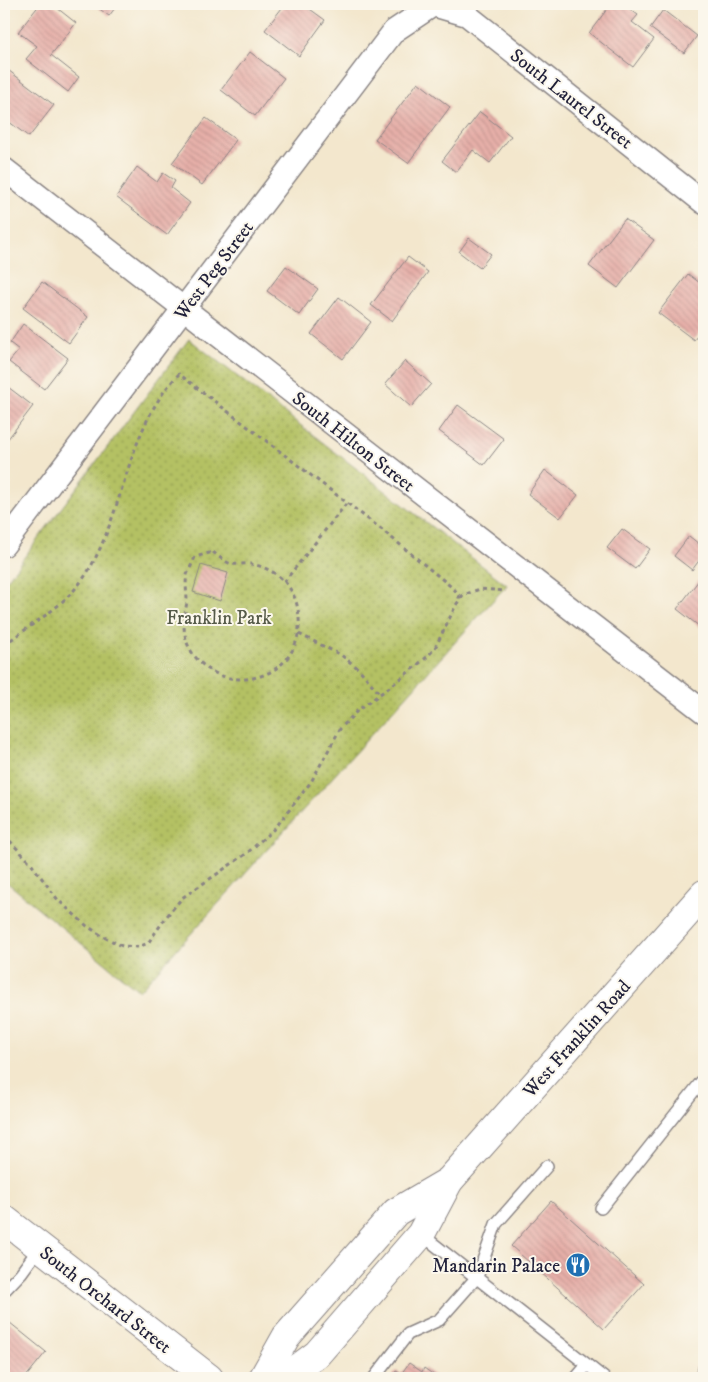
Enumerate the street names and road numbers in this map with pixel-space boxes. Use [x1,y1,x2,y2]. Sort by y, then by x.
street label: South Laurel Street [505,44,637,154]
street label: West Peg Street [169,217,259,326]
street label: South Hilton Street [287,387,419,497]
street label: West Franklin Road [518,975,636,1103]
street label: South Orchard Street [35,1242,175,1359]

